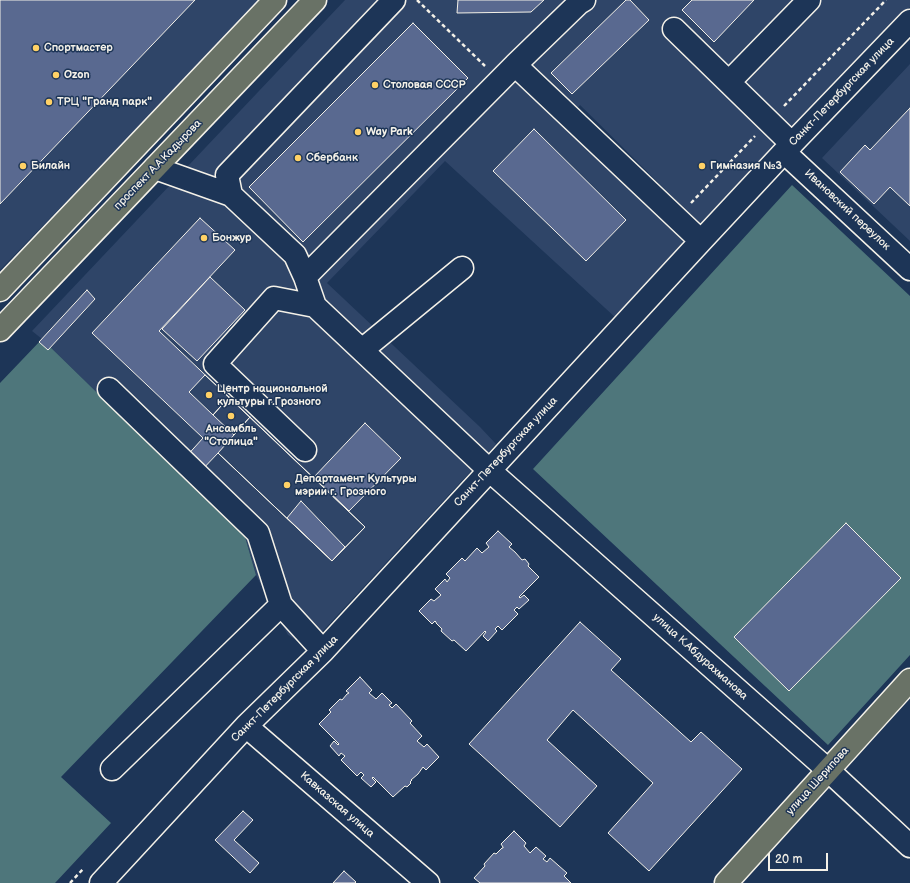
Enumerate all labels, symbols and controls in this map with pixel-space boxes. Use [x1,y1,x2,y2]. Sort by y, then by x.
street label: Санкт-Петербургская улица [787,35,897,149]
place label: Спортмастер [44,41,113,55]
marker: Спортмастер [31,43,41,53]
place label: Ozon [64,68,90,82]
marker: Ozon [51,70,61,80]
place label: Столовая СССР [383,78,466,92]
marker: Столовая СССР [370,80,380,90]
place label: ТРЦ "Гранд парк" [57,95,152,109]
marker: ТРЦ "Гранд парк" [44,97,54,107]
street label: проспект А.А.Кадырова [112,117,204,213]
place label: Way Park [366,125,413,139]
marker: Way Park [353,127,363,137]
place label: Сбербанк [306,151,358,165]
marker: Сбербанк [293,153,303,163]
place label: Билайн [31,159,70,173]
place label: Гимназия №3 [710,159,782,173]
marker: Билайн [18,161,28,171]
marker: Гимназия №3 [697,161,707,171]
street label: Ивановский переулок [801,167,893,253]
place label: Бонжур [212,231,252,245]
marker: Бонжур [199,233,209,243]
place label: Центр национальной культуры г.Грозного [217,382,328,408]
marker: Центр национальной культуры г.Грозного [204,390,214,400]
street label: Санкт-Петербургская улица [452,394,560,510]
marker: Ансамбль "Столица" [226,411,236,421]
place label: Ансамбль "Столица" [204,422,258,448]
place label: Департамент Культуры мэрии г. Грозного [295,472,417,498]
marker: Департамент Культуры мэрии г. Грозного [282,480,292,490]
street label: улица К.Абдурахманова [650,611,750,703]
street label: Санкт-Петербургская улица [229,633,341,745]
street label: улица Шерипова [784,744,852,818]
street label: Кавказская улица [297,769,377,841]
scale bar [770,845,830,871]
text: 20 m [775,852,802,867]

